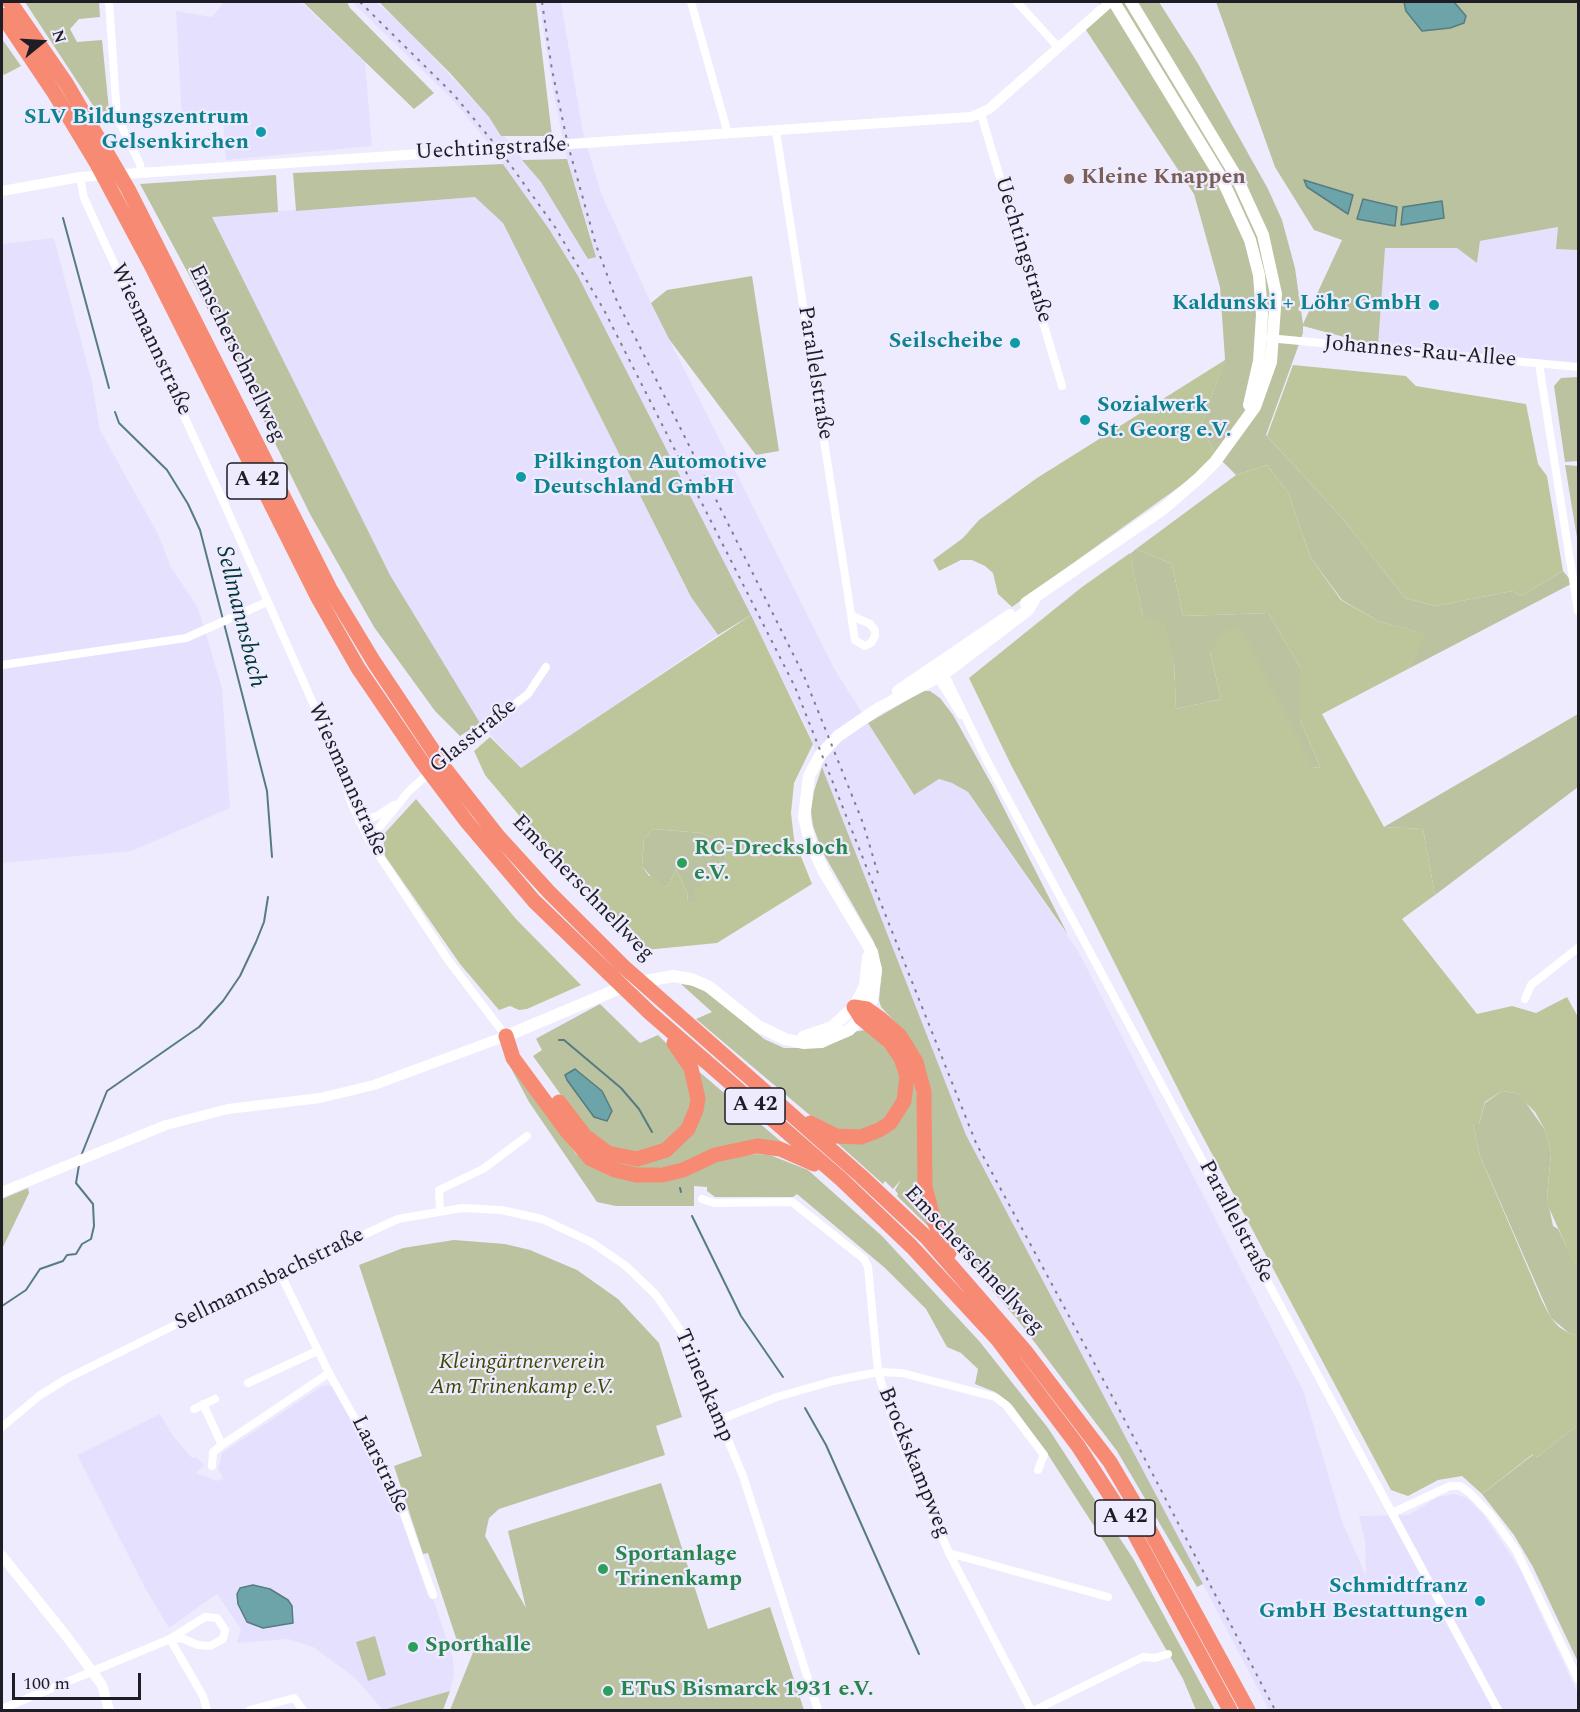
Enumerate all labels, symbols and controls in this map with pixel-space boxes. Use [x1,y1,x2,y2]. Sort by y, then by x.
north arrow [12,12,72,72]
text: N [46,27,73,46]
place label: SLV Bildungszentrum Gelsenkirchen [24,106,249,158]
marker: SLV Bildungszentrum Gelsenkirchen [254,125,268,139]
street label: Uechtingstraße [415,133,567,167]
place label: Kleine Knappen [1081,166,1246,192]
marker: Kleine Knappen [1062,172,1076,186]
street label: Uechtingstraße [987,174,1057,326]
street label: Wiesmannstraße [103,260,197,420]
street label: Emscherschnellweg [182,261,290,447]
place label: Kaldunski + Löhr GmbH [1172,292,1422,318]
marker: Kaldunski + Löhr GmbH [1427,298,1441,312]
street label: Parallelstraße [790,304,838,442]
place label: Seilscheibe [889,330,1003,356]
street label: Johannes-Rau-Allee [1322,331,1518,375]
marker: Seilscheibe [1008,336,1022,350]
place label: Sozialwerk St. Georg e.V. [1097,394,1232,446]
marker: Sozialwerk St. Georg e.V. [1078,413,1092,427]
place label: Pilkington Automotive Deutschland GmbH [533,451,767,502]
road number: A 42 [227,463,287,499]
marker: Pilkington Automotive Deutschland GmbH [514,470,528,484]
water label: Sellmannsbach [207,543,271,691]
street label: Glasstraße [425,694,523,780]
street label: Wiesmannstraße [300,699,392,861]
street label: Emscherschnellweg [505,810,659,968]
place label: RC-Drecksloch e.V. [694,837,849,888]
marker: RC-Drecksloch e.V. [675,856,689,870]
road number: A 42 [725,1088,785,1124]
street label: Parallelstraße [1192,1156,1278,1288]
street label: Emscherschnellweg [897,1181,1049,1341]
street label: Sellmannsbachstraße [171,1223,369,1337]
street label: Trinenkamp [667,1326,739,1446]
park label: Kleingärtnerverein Am Trinenkamp e.V. [430,1351,614,1402]
street label: Brockskampweg [871,1384,955,1542]
street label: Laarstraße [344,1412,414,1518]
road number: A 42 [1095,1500,1155,1536]
place label: Sportanlage Trinenkamp [615,1543,742,1594]
marker: Sportanlage Trinenkamp [596,1562,610,1576]
place label: Schmidtfranz GmbH Bestattungen [1259,1575,1468,1627]
marker: Schmidtfranz GmbH Bestattungen [1473,1594,1487,1608]
place label: Sporthalle [425,1634,531,1660]
marker: Sporthalle [406,1640,420,1654]
scale bar [15,1661,144,1699]
text: 100 m [23,1670,70,1697]
place label: ETuS Bismarck 1931 e.V. [620,1678,874,1704]
marker: ETuS Bismarck 1931 e.V. [601,1684,615,1698]

